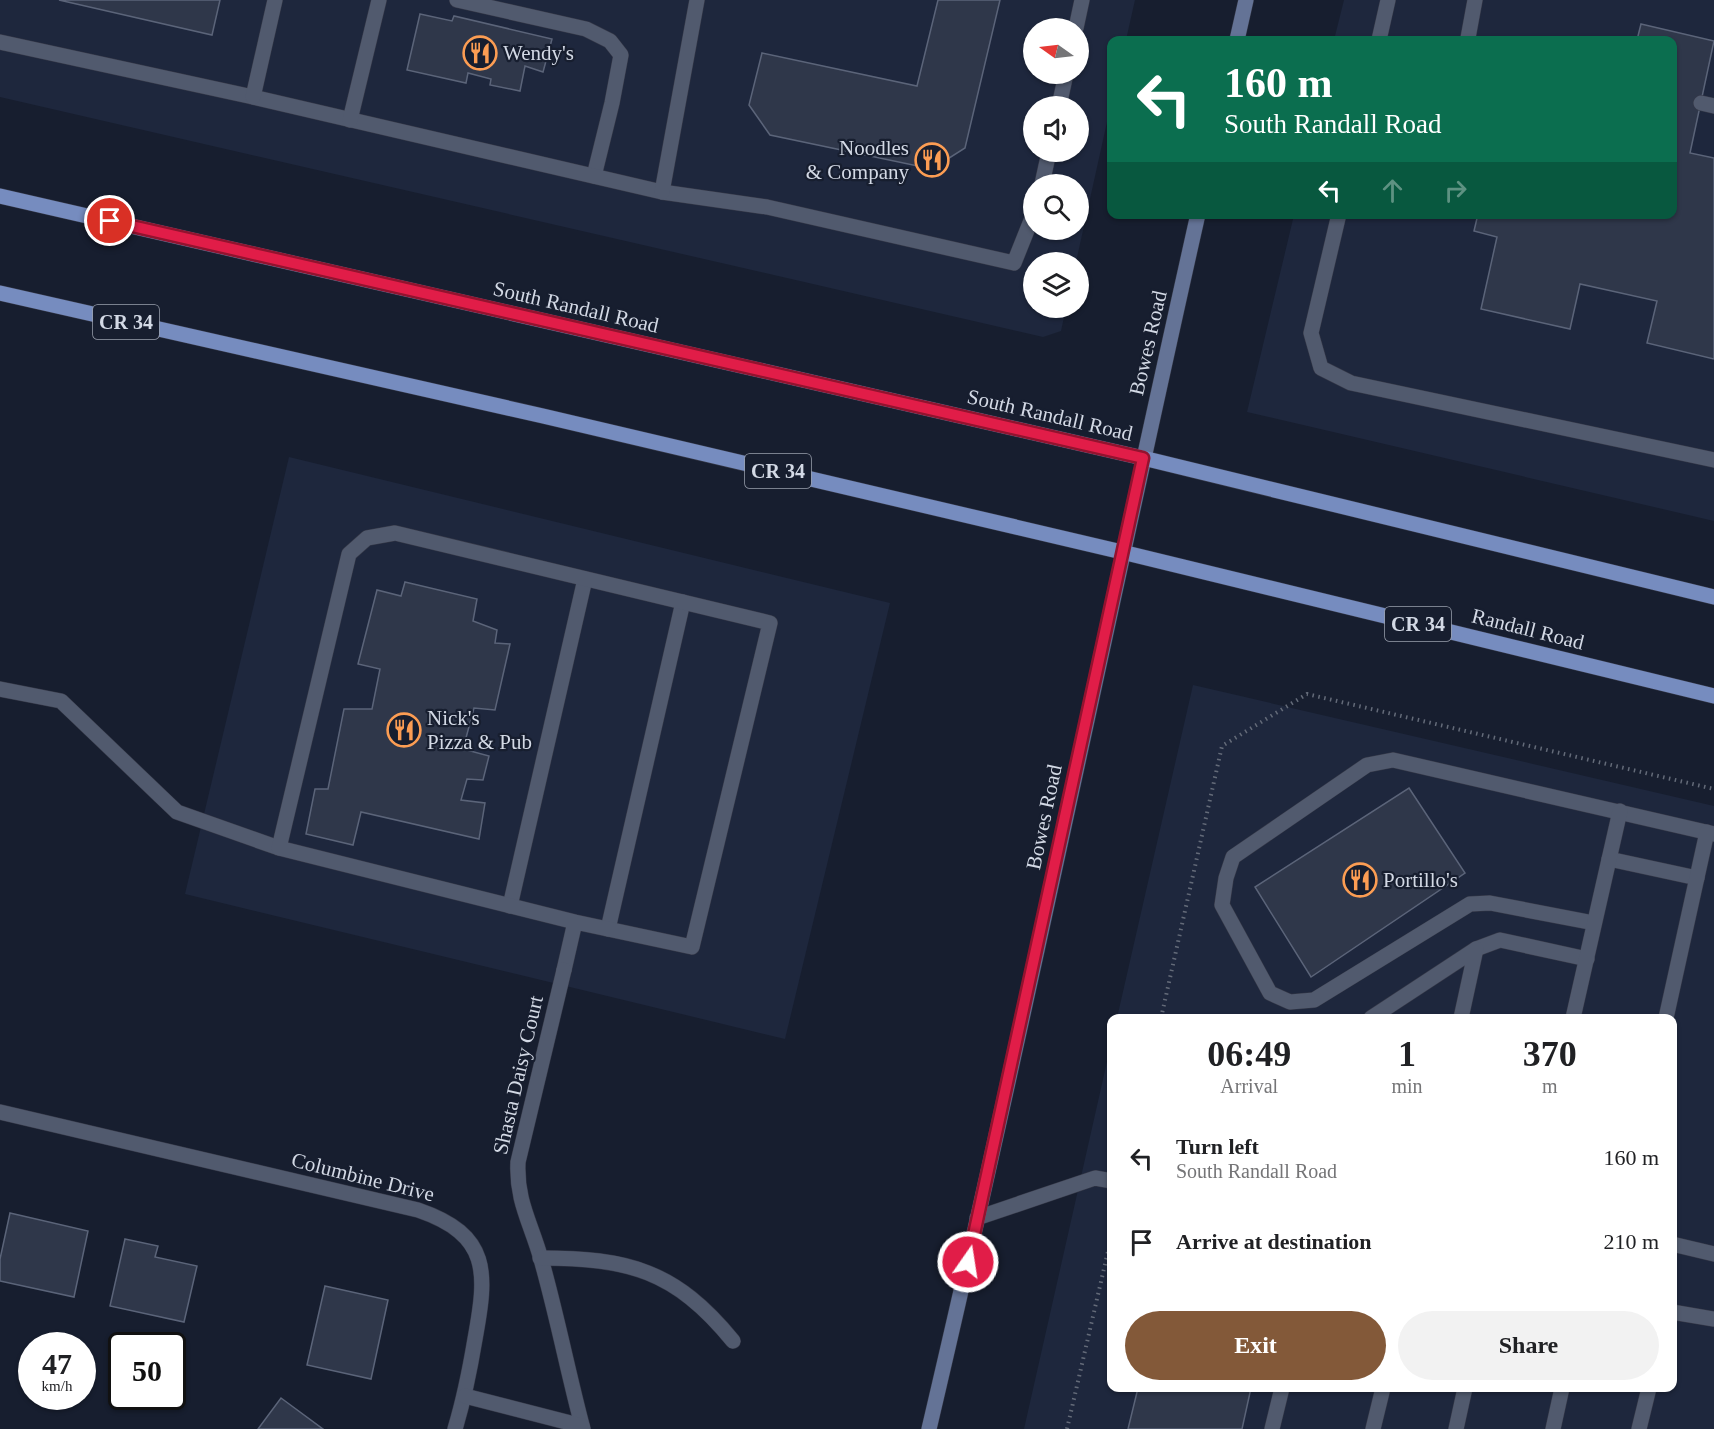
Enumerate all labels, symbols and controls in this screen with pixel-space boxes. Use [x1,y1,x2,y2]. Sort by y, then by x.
north arrow [1023,18,1089,84]
map controls [1023,18,1089,318]
restaurant icon: Wendy's [462,35,498,71]
place label: Wendy's [503,41,574,65]
icon: left [1125,60,1203,138]
text: 160 m [1224,60,1333,106]
button: sound [1023,96,1089,162]
text: South Randall Road [1224,109,1442,139]
place label: Noodles & Company [806,136,909,184]
restaurant icon: Noodles & Company [914,142,950,178]
button: search [1023,174,1089,240]
icon: left [1313,174,1346,207]
icon: ahead [1376,174,1409,207]
icon: right [1439,174,1472,207]
pin [84,195,135,246]
icon: arrive [93,204,126,237]
button: layers [1023,252,1089,318]
street label: South Randall Road [491,276,662,338]
street label: Bowes Road [1124,288,1172,398]
road number: CR 34 [93,305,159,339]
street label: South Randall Road [965,384,1136,446]
road number: CR 34 [745,454,811,488]
street label: Randall Road [1469,603,1587,655]
road number: CR 34 [1385,607,1451,641]
place label: Nick's Pizza & Pub [427,706,532,754]
restaurant icon: Nick's Pizza & Pub [386,712,422,748]
street label: Bowes Road [1021,762,1067,872]
restaurant icon: Portillo's [1342,862,1378,898]
place label: Portillo's [1383,868,1458,892]
street label: Shasta Daisy Court [488,993,548,1157]
text: 06:49 [1207,1034,1291,1074]
text: 1 [1398,1034,1416,1074]
text: 370 [1523,1034,1577,1074]
text: Arrival [1220,1075,1278,1097]
text: min [1391,1075,1423,1097]
text: m [1542,1075,1558,1097]
text: Turn left [1176,1134,1259,1159]
icon: left [1125,1142,1158,1175]
text: 160 m [1603,1145,1659,1170]
street label: Columbine Drive [289,1148,437,1206]
text: South Randall Road [1176,1160,1337,1182]
icon: arrive [1125,1226,1158,1259]
text: Arrive at destination [1176,1229,1372,1254]
text: 210 m [1603,1229,1659,1254]
position arrow [936,1230,1000,1294]
button: Exit [1125,1311,1386,1380]
button: Share [1398,1311,1659,1380]
speed limit sign: 50 [108,1332,186,1410]
text: 47 [42,1347,72,1380]
text: km/h [42,1378,72,1394]

